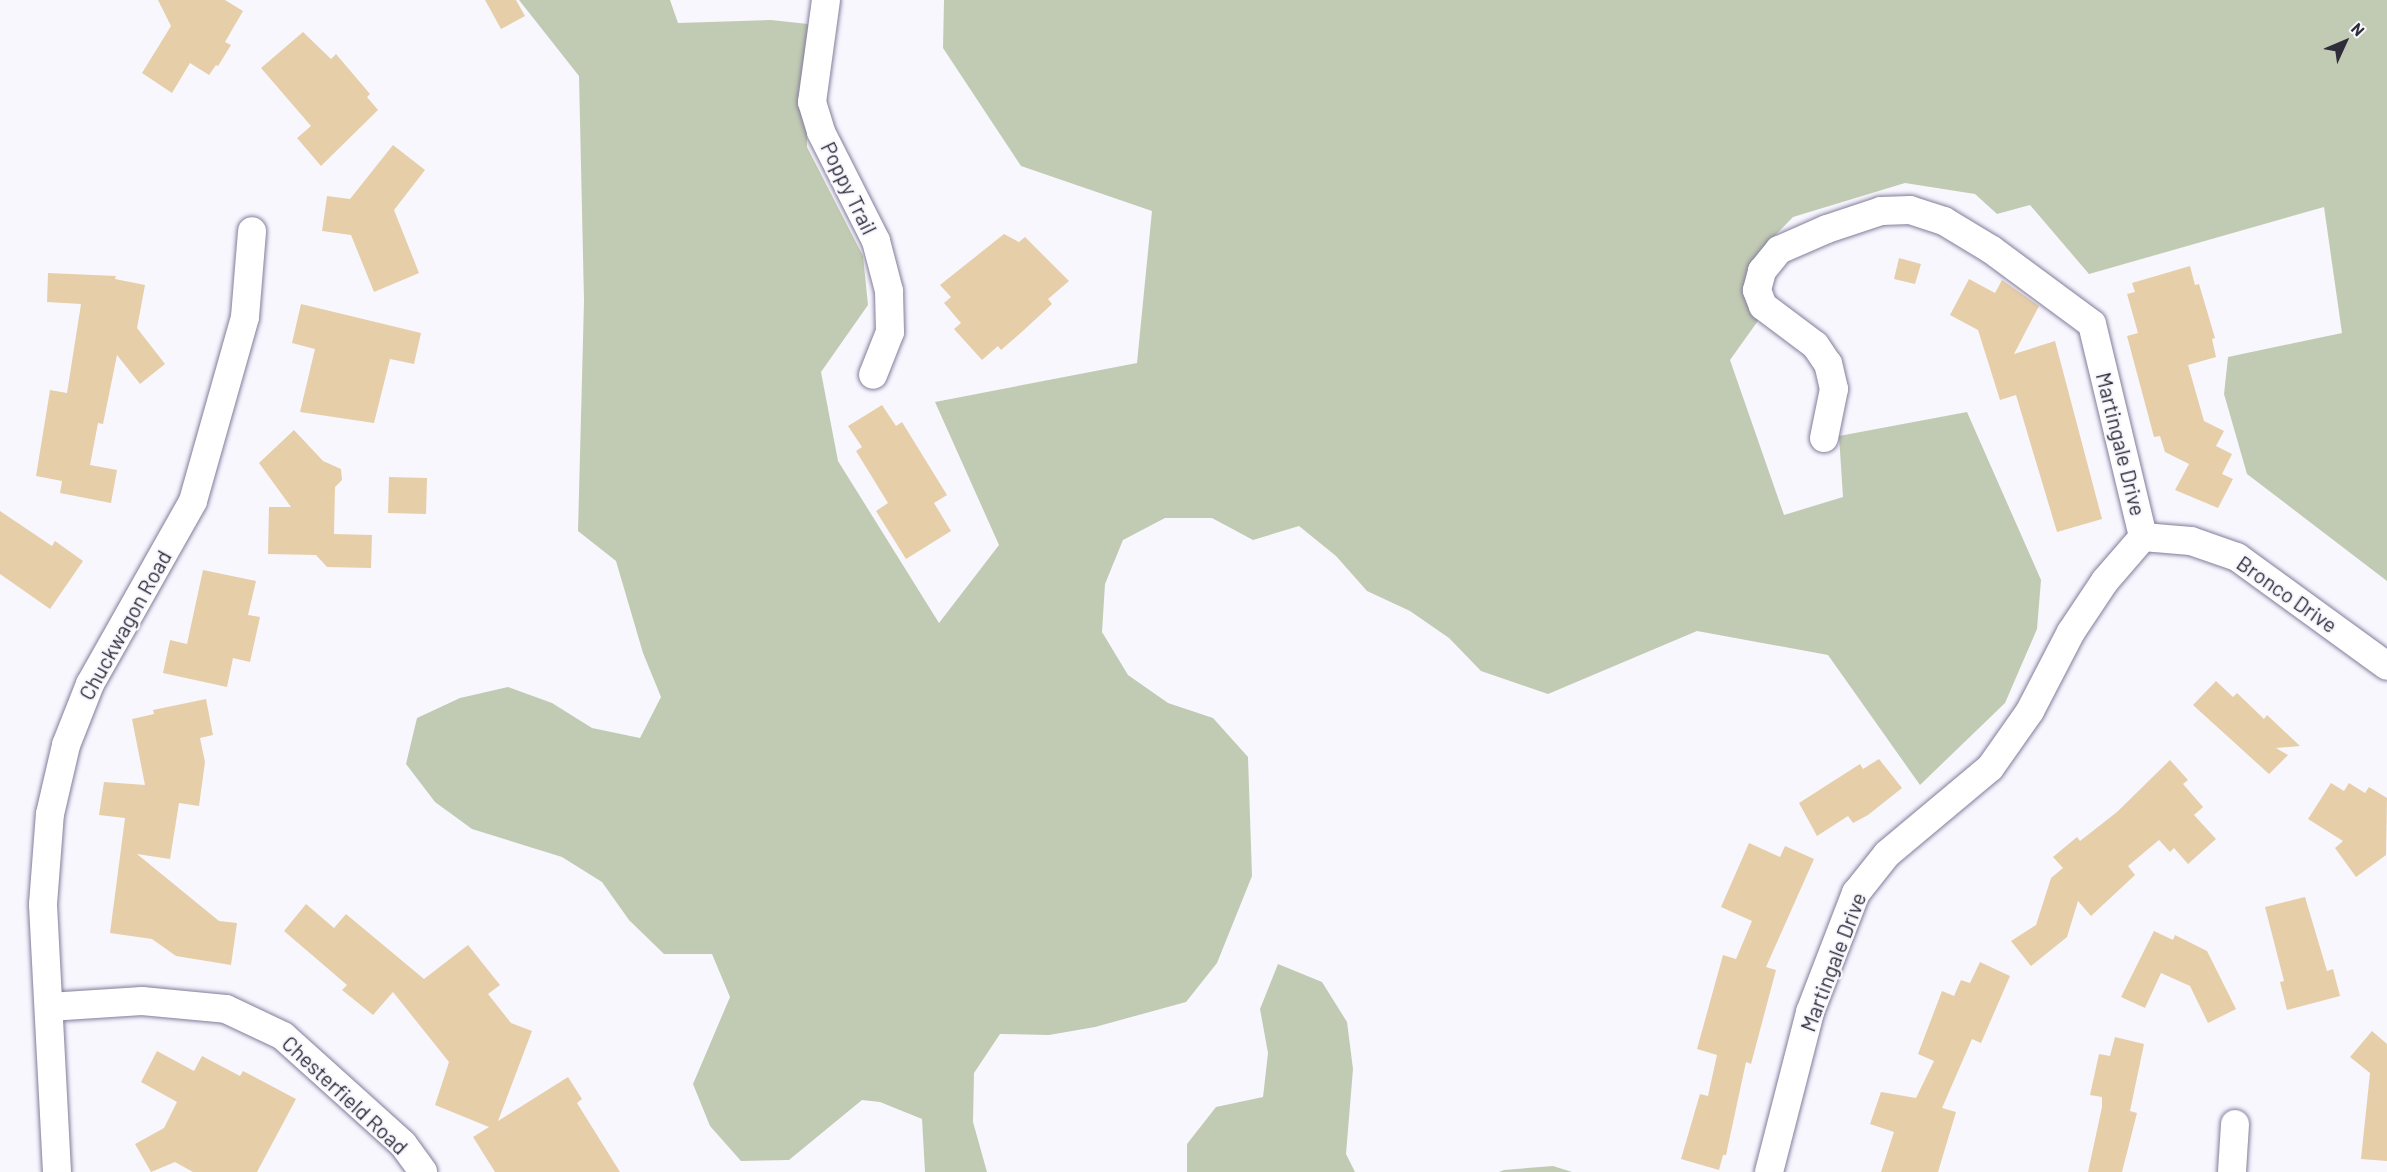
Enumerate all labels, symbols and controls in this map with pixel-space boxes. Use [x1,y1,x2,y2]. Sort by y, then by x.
north arrow [2315,12,2375,72]
text: N [2348,19,2369,40]
street label: Poppy Trail [816,138,882,238]
street label: Martingale Drive [2091,370,2151,518]
street label: Chuckwagon Road [73,546,177,704]
street label: Bronco Drive [2232,550,2342,638]
street label: Martingale Drive [1795,889,1871,1035]
street label: Chesterfield Road [277,1030,413,1160]

